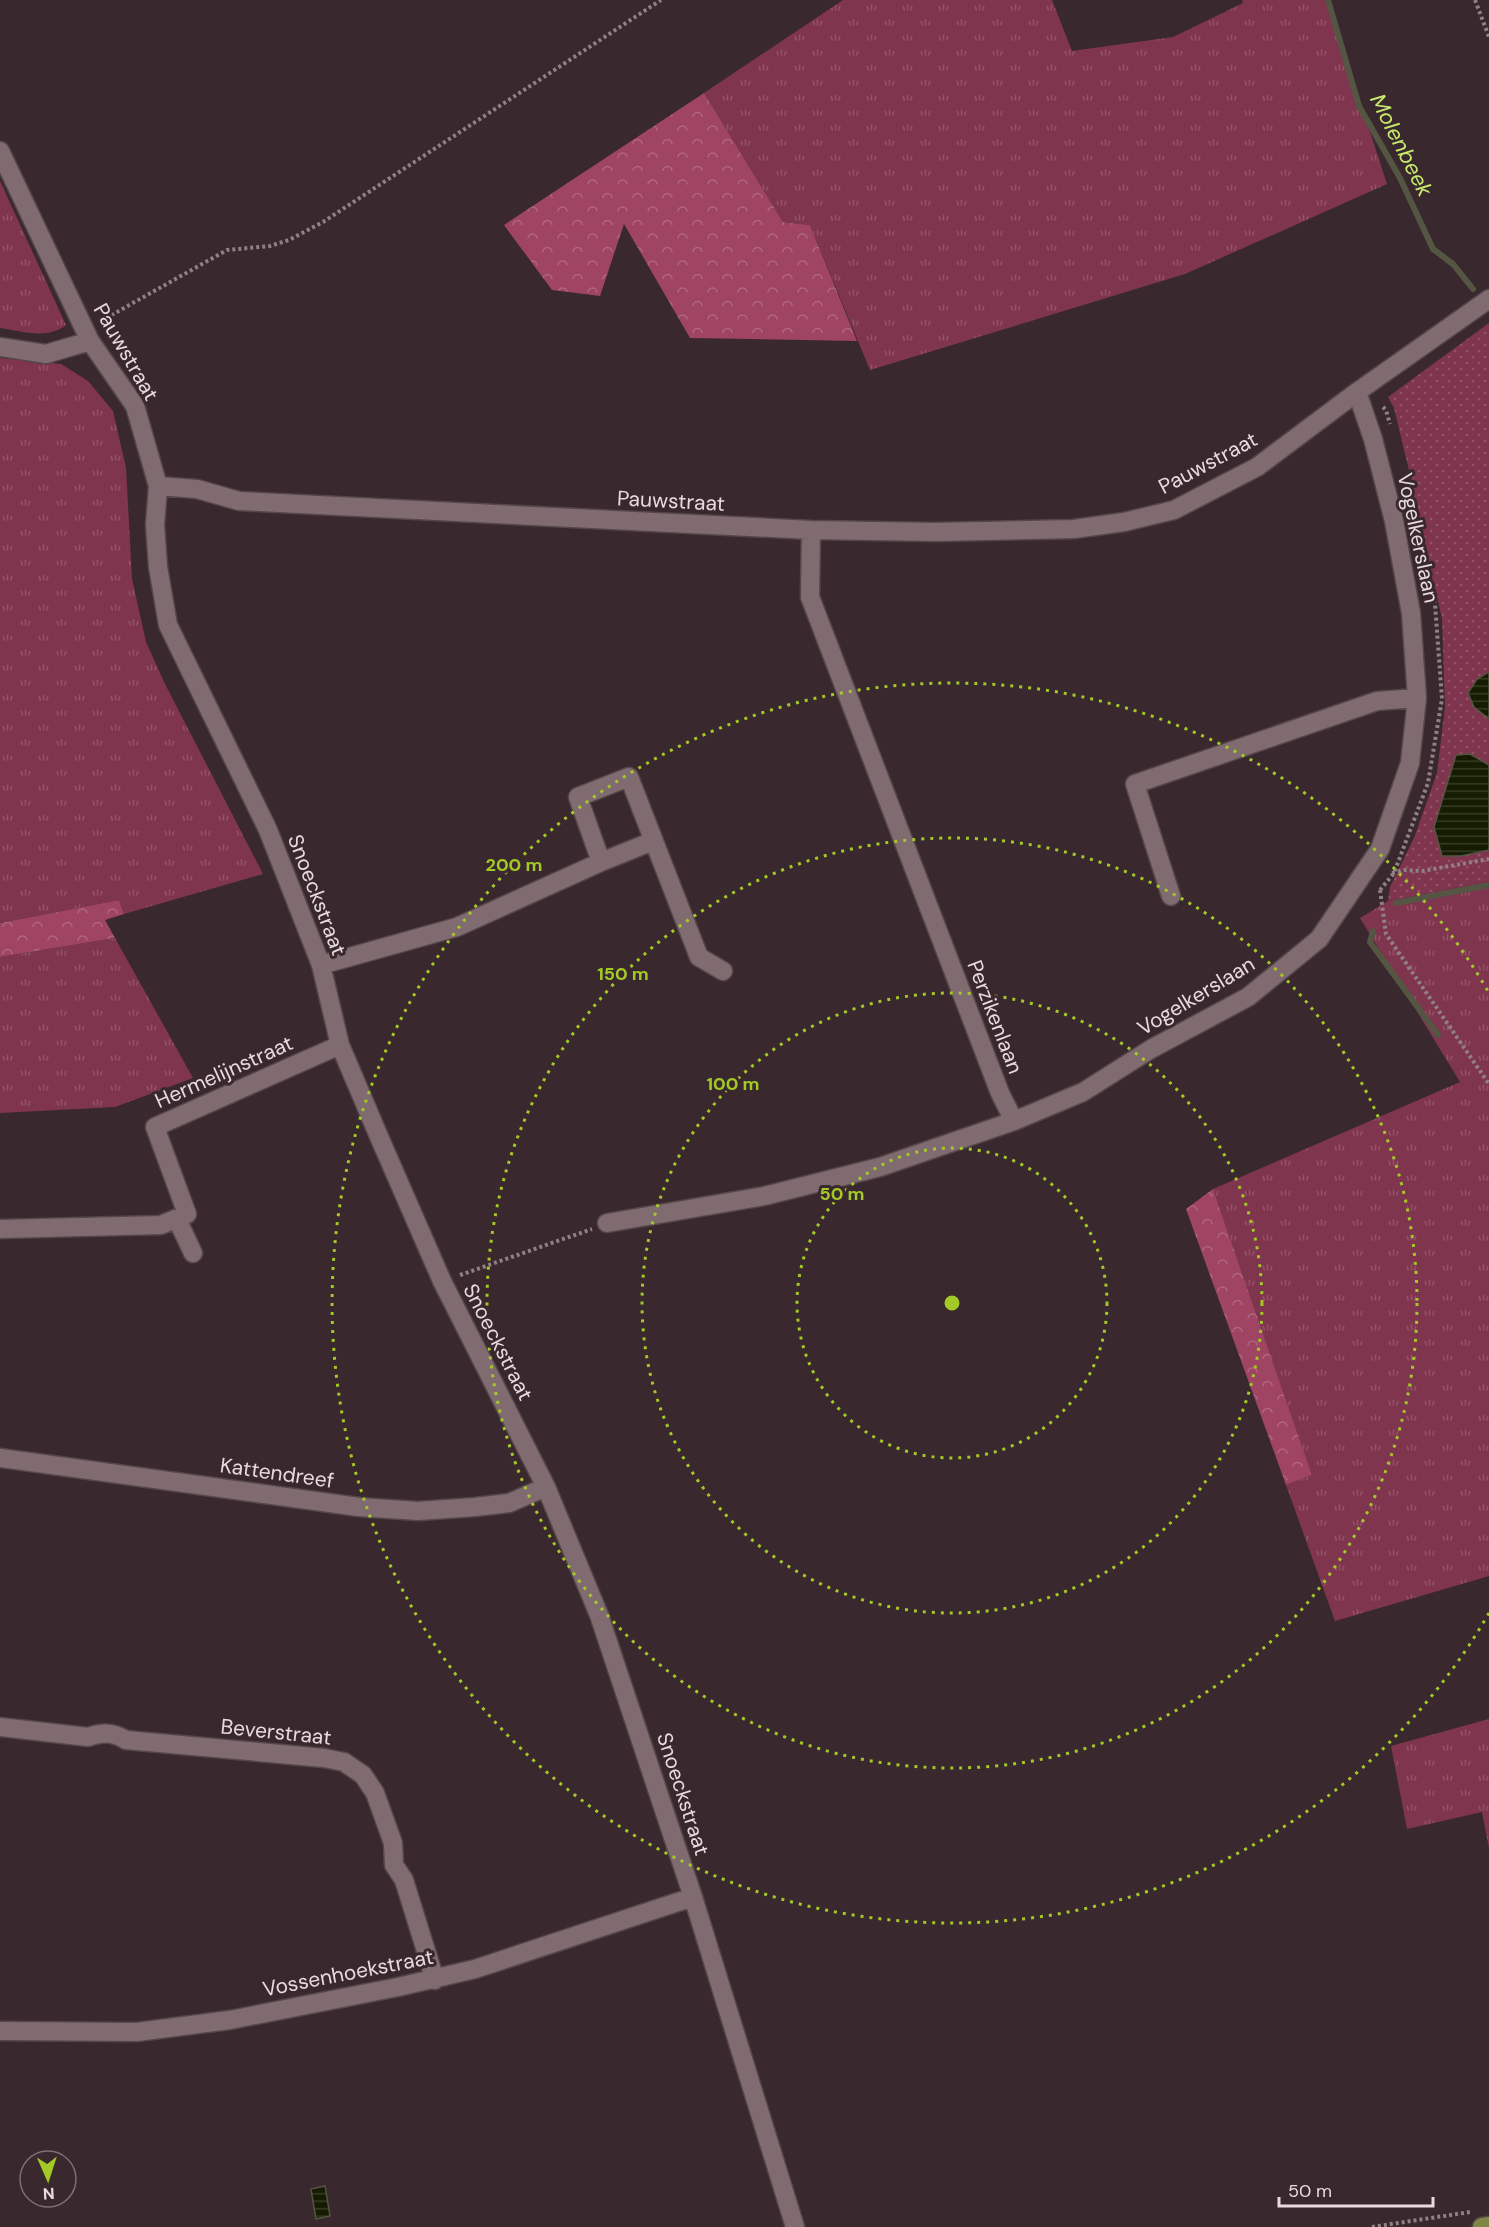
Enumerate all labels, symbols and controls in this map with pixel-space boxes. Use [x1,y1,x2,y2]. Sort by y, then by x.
water label: Molenbeek [1363,89,1440,202]
street label: Pauwstraat [87,298,165,406]
street label: Pauwstraat [1154,425,1262,501]
street label: Vogelkerslaan [1391,470,1445,606]
street label: Pauwstraat [616,484,726,518]
street label: Snoeckstraat [281,830,353,960]
text: 200 m [486,853,542,877]
street label: Vogelkerslaan [1132,950,1260,1042]
street label: Perzikenlaan [961,956,1029,1078]
text: 150 m [597,962,649,986]
street label: Hermelijnstraat [151,1029,297,1115]
text: 100 m [706,1072,760,1096]
text: 50 m [819,1182,865,1206]
street label: Snoeckstraat [457,1279,539,1405]
centre of rings [942,1293,962,1313]
street label: Kattendreef [218,1451,336,1495]
street label: Beverstraat [219,1712,333,1752]
street label: Snoeckstraat [650,1729,716,1859]
street label: Vossenhoekstraat [260,1943,436,2003]
north arrow [18,2149,78,2209]
scale bar [1279,2170,1434,2208]
text: 50 m [1288,2179,1332,2203]
text: N [42,2183,55,2204]

